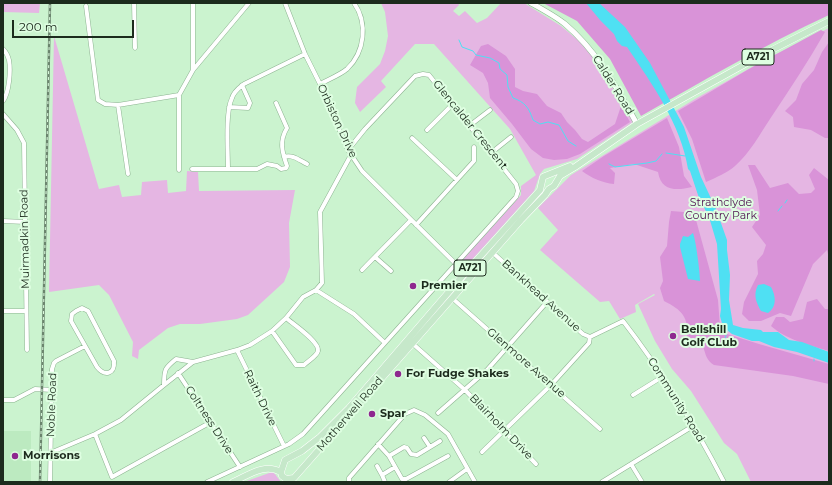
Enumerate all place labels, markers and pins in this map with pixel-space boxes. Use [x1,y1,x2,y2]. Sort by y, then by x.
place label: Premier [421,279,467,293]
marker: Premier [408,281,418,291]
place label: Bellshill Golf CLub [681,323,737,349]
marker: Bellshill Golf CLub [668,331,678,341]
place label: For Fudge Shakes [406,367,509,381]
marker: For Fudge Shakes [393,369,403,379]
place label: Spar [380,407,406,421]
marker: Spar [367,409,377,419]
place label: Morrisons [23,449,80,463]
marker: Morrisons [10,451,20,461]

